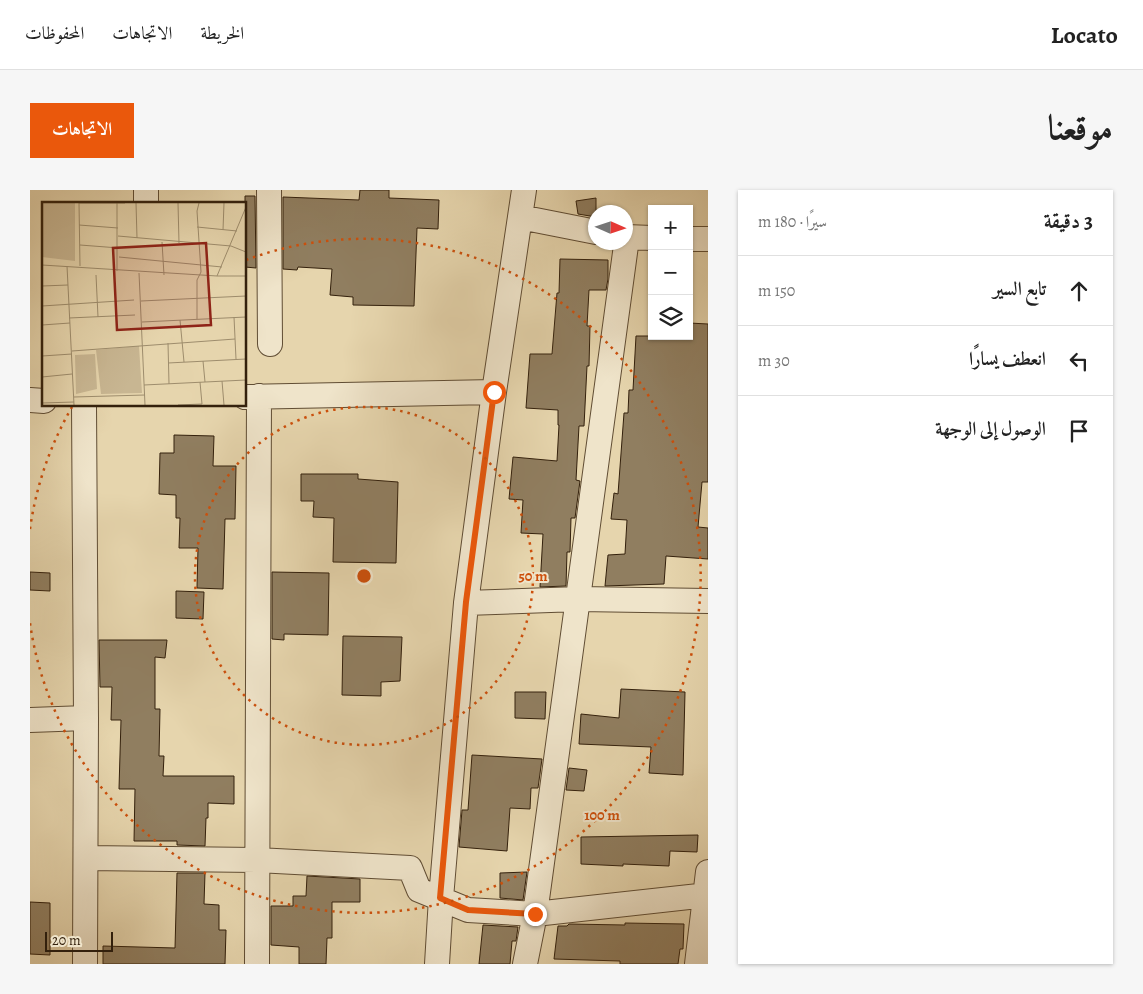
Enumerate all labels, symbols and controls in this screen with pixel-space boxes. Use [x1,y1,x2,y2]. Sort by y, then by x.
text: Locato [1051,19,1118,51]
text: المحفوظات [25,21,84,45]
text: الاتجاهات [112,21,172,45]
text: الخريطة [200,21,244,45]
button: الاتجاهات [30,103,134,158]
text: موقعنا [1048,103,1113,151]
inset map [42,202,246,406]
north arrow [588,205,633,250]
map controls [648,205,693,340]
button: + [648,205,693,250]
text: 3 دقيقة [1044,207,1093,235]
text: سيرًا · 180 m [758,211,827,233]
button: − [648,250,693,295]
text: تابع السير [993,276,1046,302]
icon: ahead [1065,277,1093,305]
text: 150 m [758,280,795,302]
button: layers [648,295,693,340]
text: انعطف يسارًا [969,346,1046,372]
icon: left [1065,347,1093,375]
text: 30 m [758,350,790,372]
route start [483,381,506,404]
text: الوصول إلى الوجهة [935,416,1046,442]
icon: arrive [1065,417,1093,445]
text: 50 m [518,566,548,586]
centre of rings [355,567,373,585]
text: 100 m [584,805,620,825]
route end [524,903,547,926]
scale bar [45,929,112,952]
text: 20 m [52,931,81,950]

